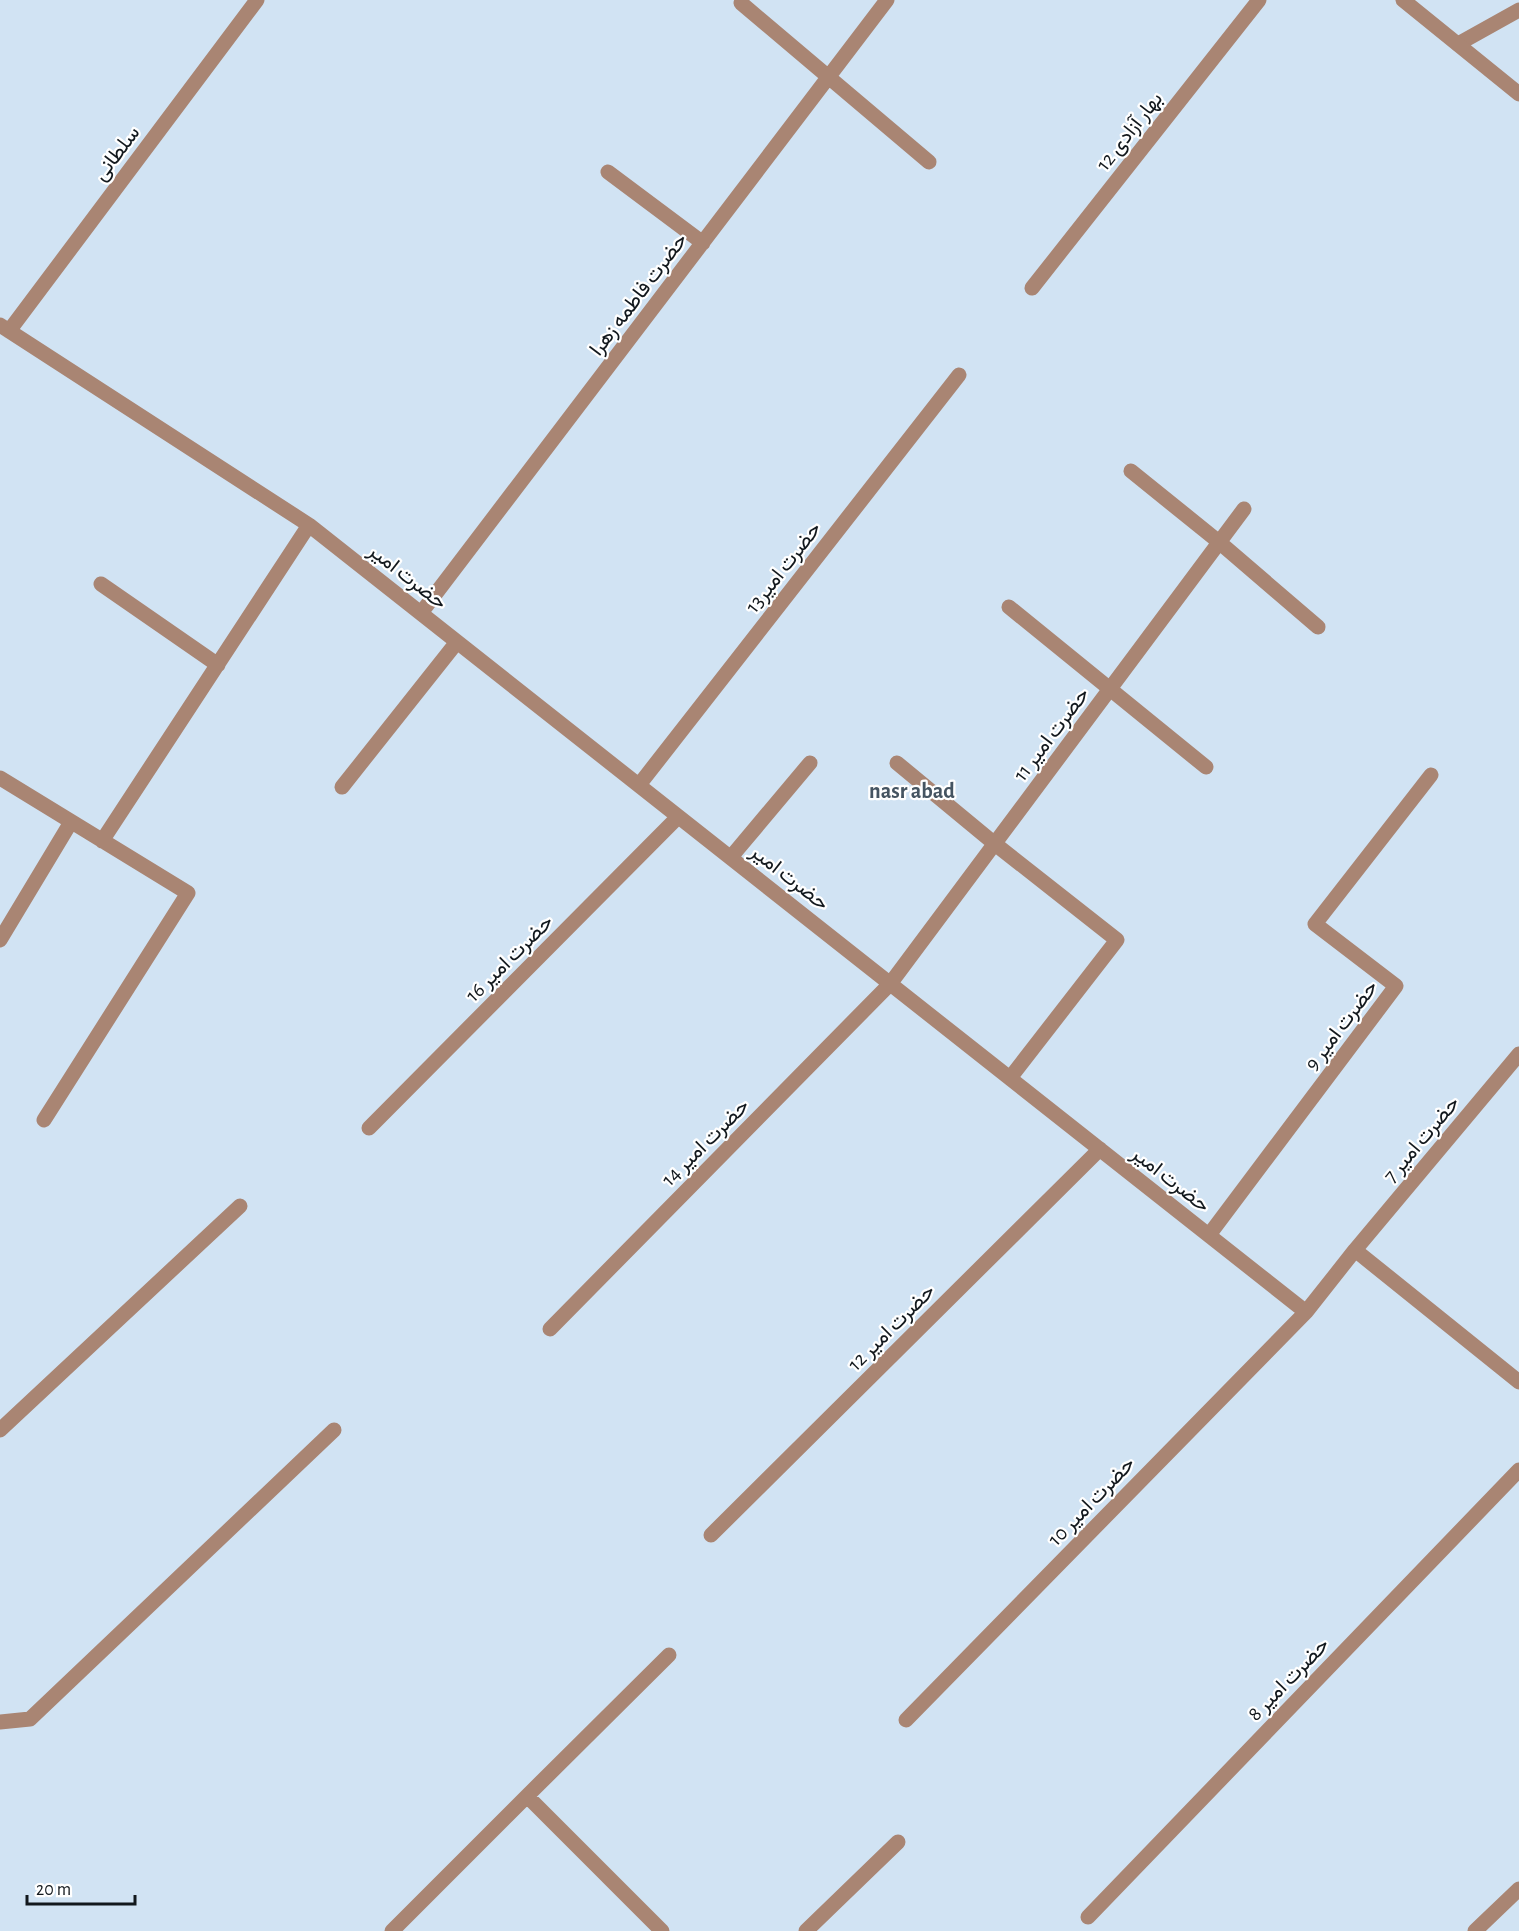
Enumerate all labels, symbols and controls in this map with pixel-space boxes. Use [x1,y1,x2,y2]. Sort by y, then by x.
street label: بهار آزادی 12 [1092,88,1168,176]
street label: سلطانی [89,122,144,185]
street label: حضرت فاطمه زهرا [586,229,693,361]
street label: حضرت امیر13 [742,518,827,618]
street label: حضرت امیر [363,539,451,615]
street label: حضرت امیر 11 [1010,684,1095,786]
district label: nasr abad [869,780,955,802]
street label: حضرت امیر [745,840,833,916]
street label: حضرت امیر 16 [462,911,558,1007]
street label: حضرت امیر 9 [1301,977,1383,1075]
street label: حضرت امیر 7 [1380,1092,1465,1188]
street label: حضرت امیر 14 [658,1095,754,1191]
street label: حضرت امیر [1126,1142,1214,1218]
street label: حضرت امیر 12 [844,1280,940,1376]
street label: حضرت امیر 10 [1044,1453,1140,1551]
street label: حضرت امیر 8 [1244,1634,1334,1726]
scale bar [27,1868,135,1906]
text: 20 m [36,1881,71,1899]

